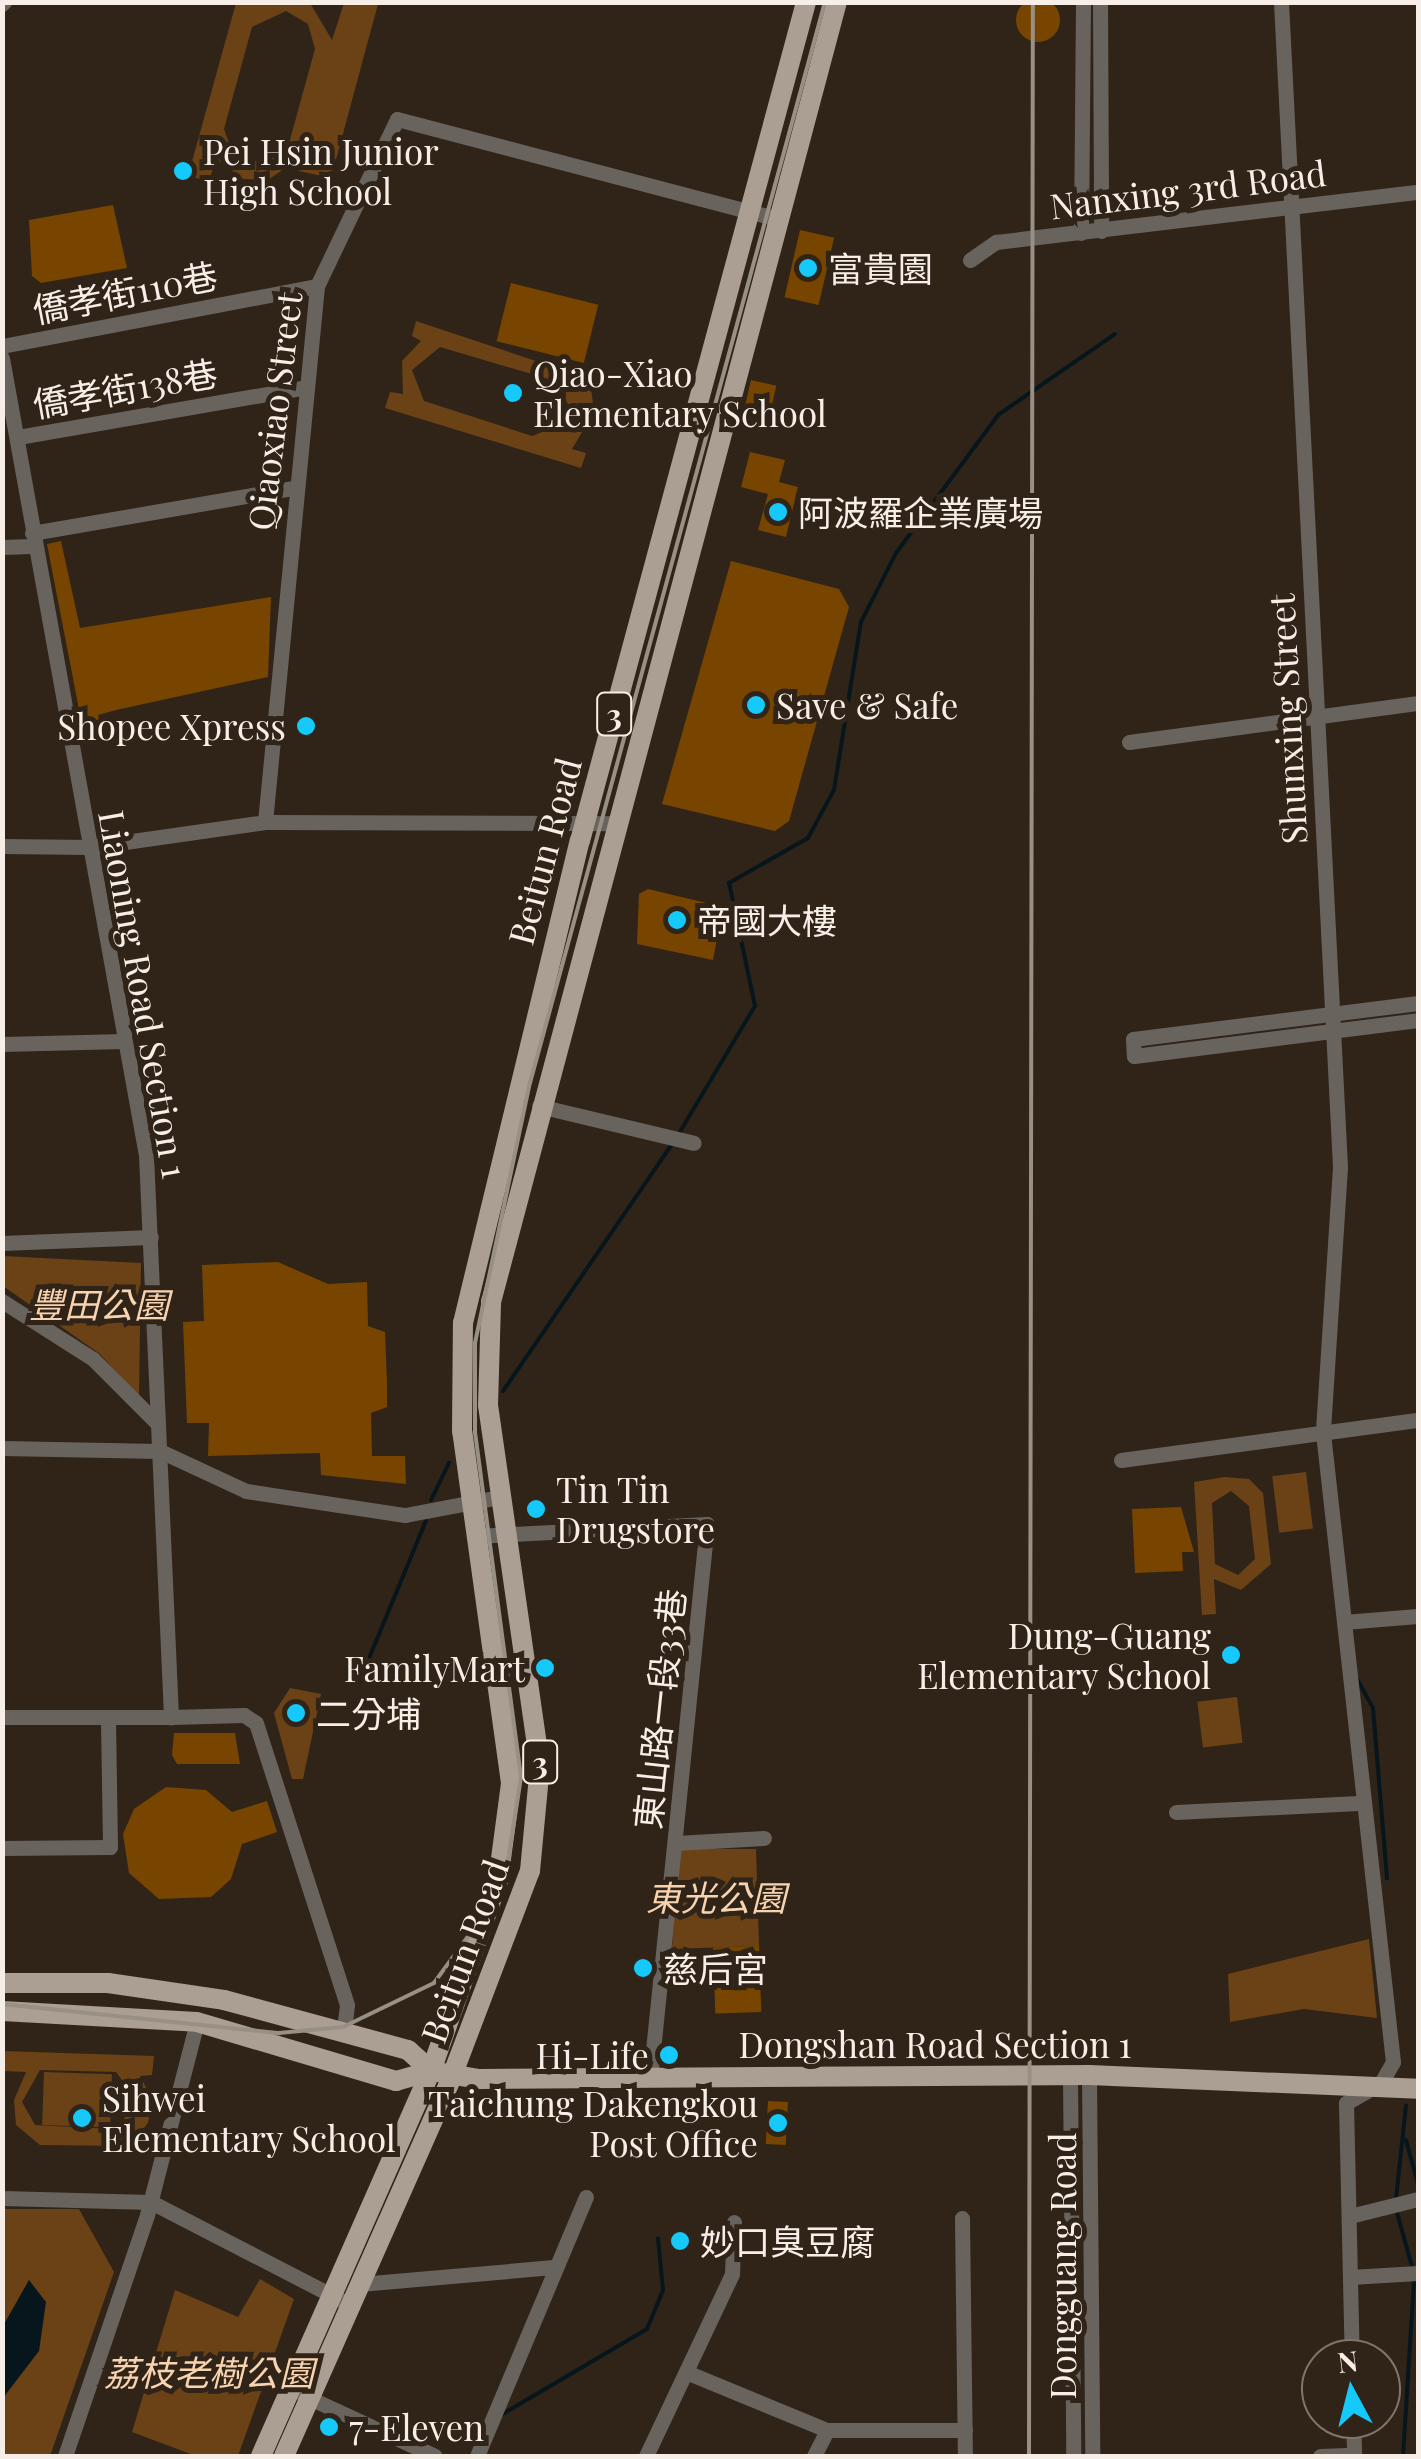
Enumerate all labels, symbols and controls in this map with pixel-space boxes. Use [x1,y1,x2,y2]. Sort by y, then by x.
place label: Pei Hsin Junior High School [203,130,439,212]
street label: Nanxing 3rd Road [1048,151,1328,227]
marker: Pei Hsin Junior High School [172,160,194,182]
place label: 富貴園 [828,247,933,289]
street label: 僑孝街110巷 [29,254,221,330]
marker: 富貴園 [797,257,819,279]
street label: Qiaoxiao Street [239,289,309,533]
street label: 僑孝街138巷 [30,351,220,425]
place label: Qiao-Xiao Elementary School [533,352,828,434]
marker: Qiao-Xiao Elementary School [502,382,524,404]
place label: 阿波羅企業廣場 [798,491,1043,533]
marker: 阿波羅企業廣場 [767,501,789,523]
street label: Shunxing Street [1259,593,1315,845]
place label: Save & Safe [776,684,958,726]
road number: 3 [594,687,634,741]
marker: Save & Safe [745,694,767,716]
place label: Shopee Xpress [57,705,286,747]
marker: Shopee Xpress [295,715,317,737]
street label: Beitun Road [499,753,589,949]
street label: Liaoning Road Section 1 [91,807,197,1181]
place label: 帝國大樓 [697,899,837,941]
marker: 帝國大樓 [666,909,688,931]
park label: 豐田公園 [29,1283,169,1325]
place label: Tin Tin Drugstore [556,1468,715,1550]
marker: Tin Tin Drugstore [525,1498,547,1520]
street label: 東山路一段33巷 [625,1587,693,1831]
place label: Dung-Guang Elementary School [916,1614,1211,1696]
marker: Dung-Guang Elementary School [1220,1644,1242,1666]
place label: FamilyMart [344,1647,525,1689]
marker: FamilyMart [534,1657,556,1679]
place label: 二分埔 [316,1692,421,1734]
marker: 二分埔 [285,1702,307,1724]
road number: 3 [520,1735,560,1789]
street label: Beitun Road [411,1854,517,2048]
park label: 東光公園 [646,1876,786,1918]
place label: 慈后宮 [663,1947,768,1989]
marker: 慈后宮 [632,1957,654,1979]
street label: Dongshan Road Section 1 [739,2023,1131,2065]
place label: Hi-Life [536,2034,649,2076]
marker: Hi-Life [658,2044,680,2066]
place label: Sihwei Elementary School [102,2077,397,2159]
place label: Taichung Dakengkou Post Office [428,2082,758,2164]
marker: Sihwei Elementary School [71,2107,93,2129]
marker: Taichung Dakengkou Post Office [767,2112,789,2134]
street label: Dongguang Road [1041,2132,1083,2400]
place label: 妙口臭豆腐 [700,2220,875,2262]
marker: 妙口臭豆腐 [669,2230,691,2252]
north arrow [1301,2339,1401,2439]
text: N [1335,2341,1360,2380]
park label: 荔枝老樹公園 [104,2351,314,2393]
place label: 7-Eleven [349,2406,484,2448]
marker: 7-Eleven [318,2416,340,2438]

